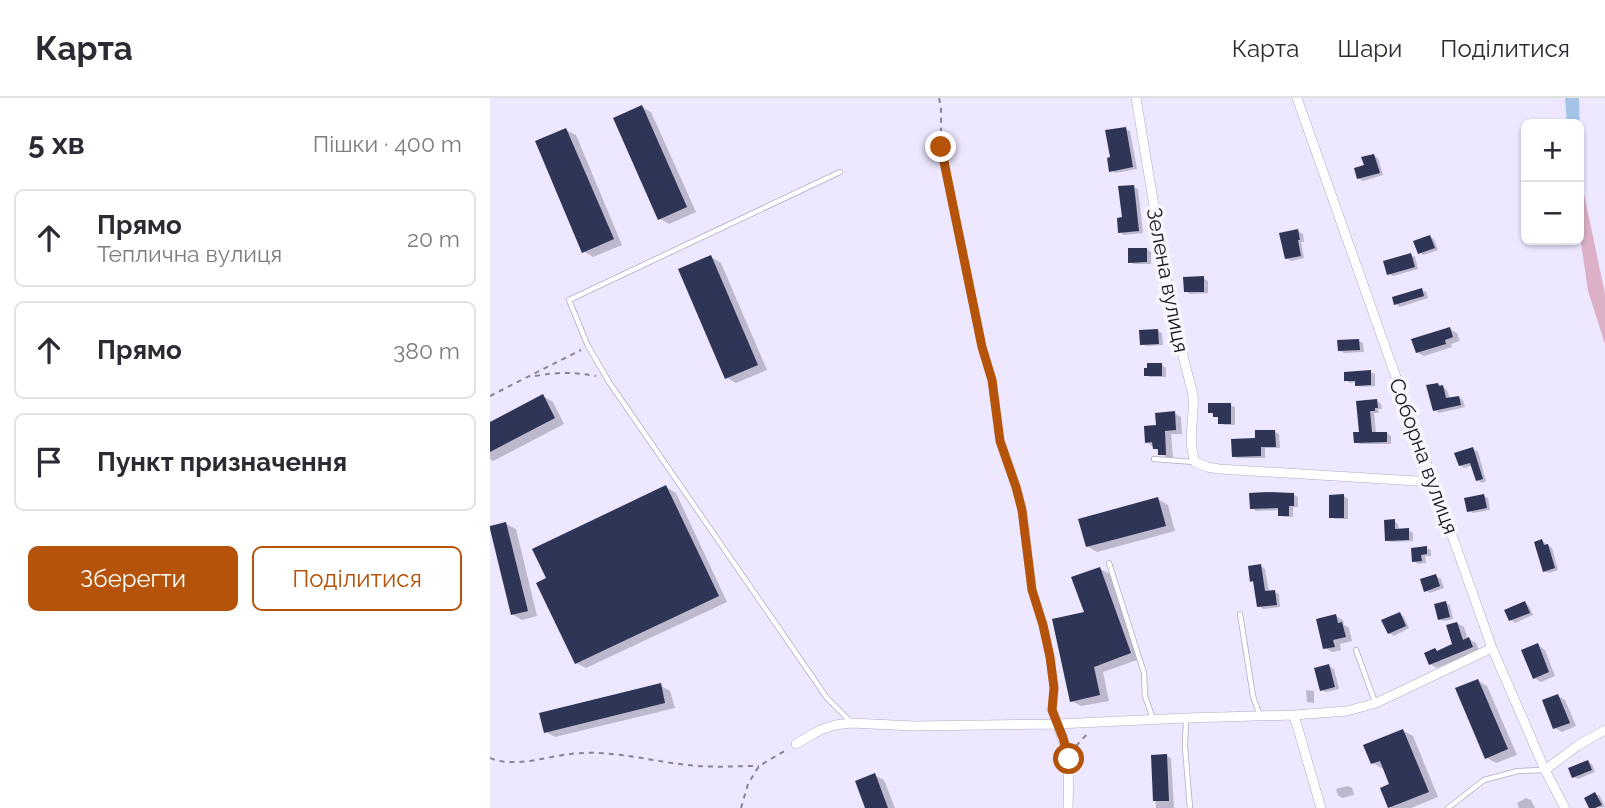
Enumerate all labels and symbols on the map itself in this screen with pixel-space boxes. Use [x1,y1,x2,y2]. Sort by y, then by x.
route end [925,131,956,162]
street label: Зелена вулиця [1142,205,1194,355]
street label: Соборна вулиця [1384,375,1464,537]
route start [1053,743,1084,774]

